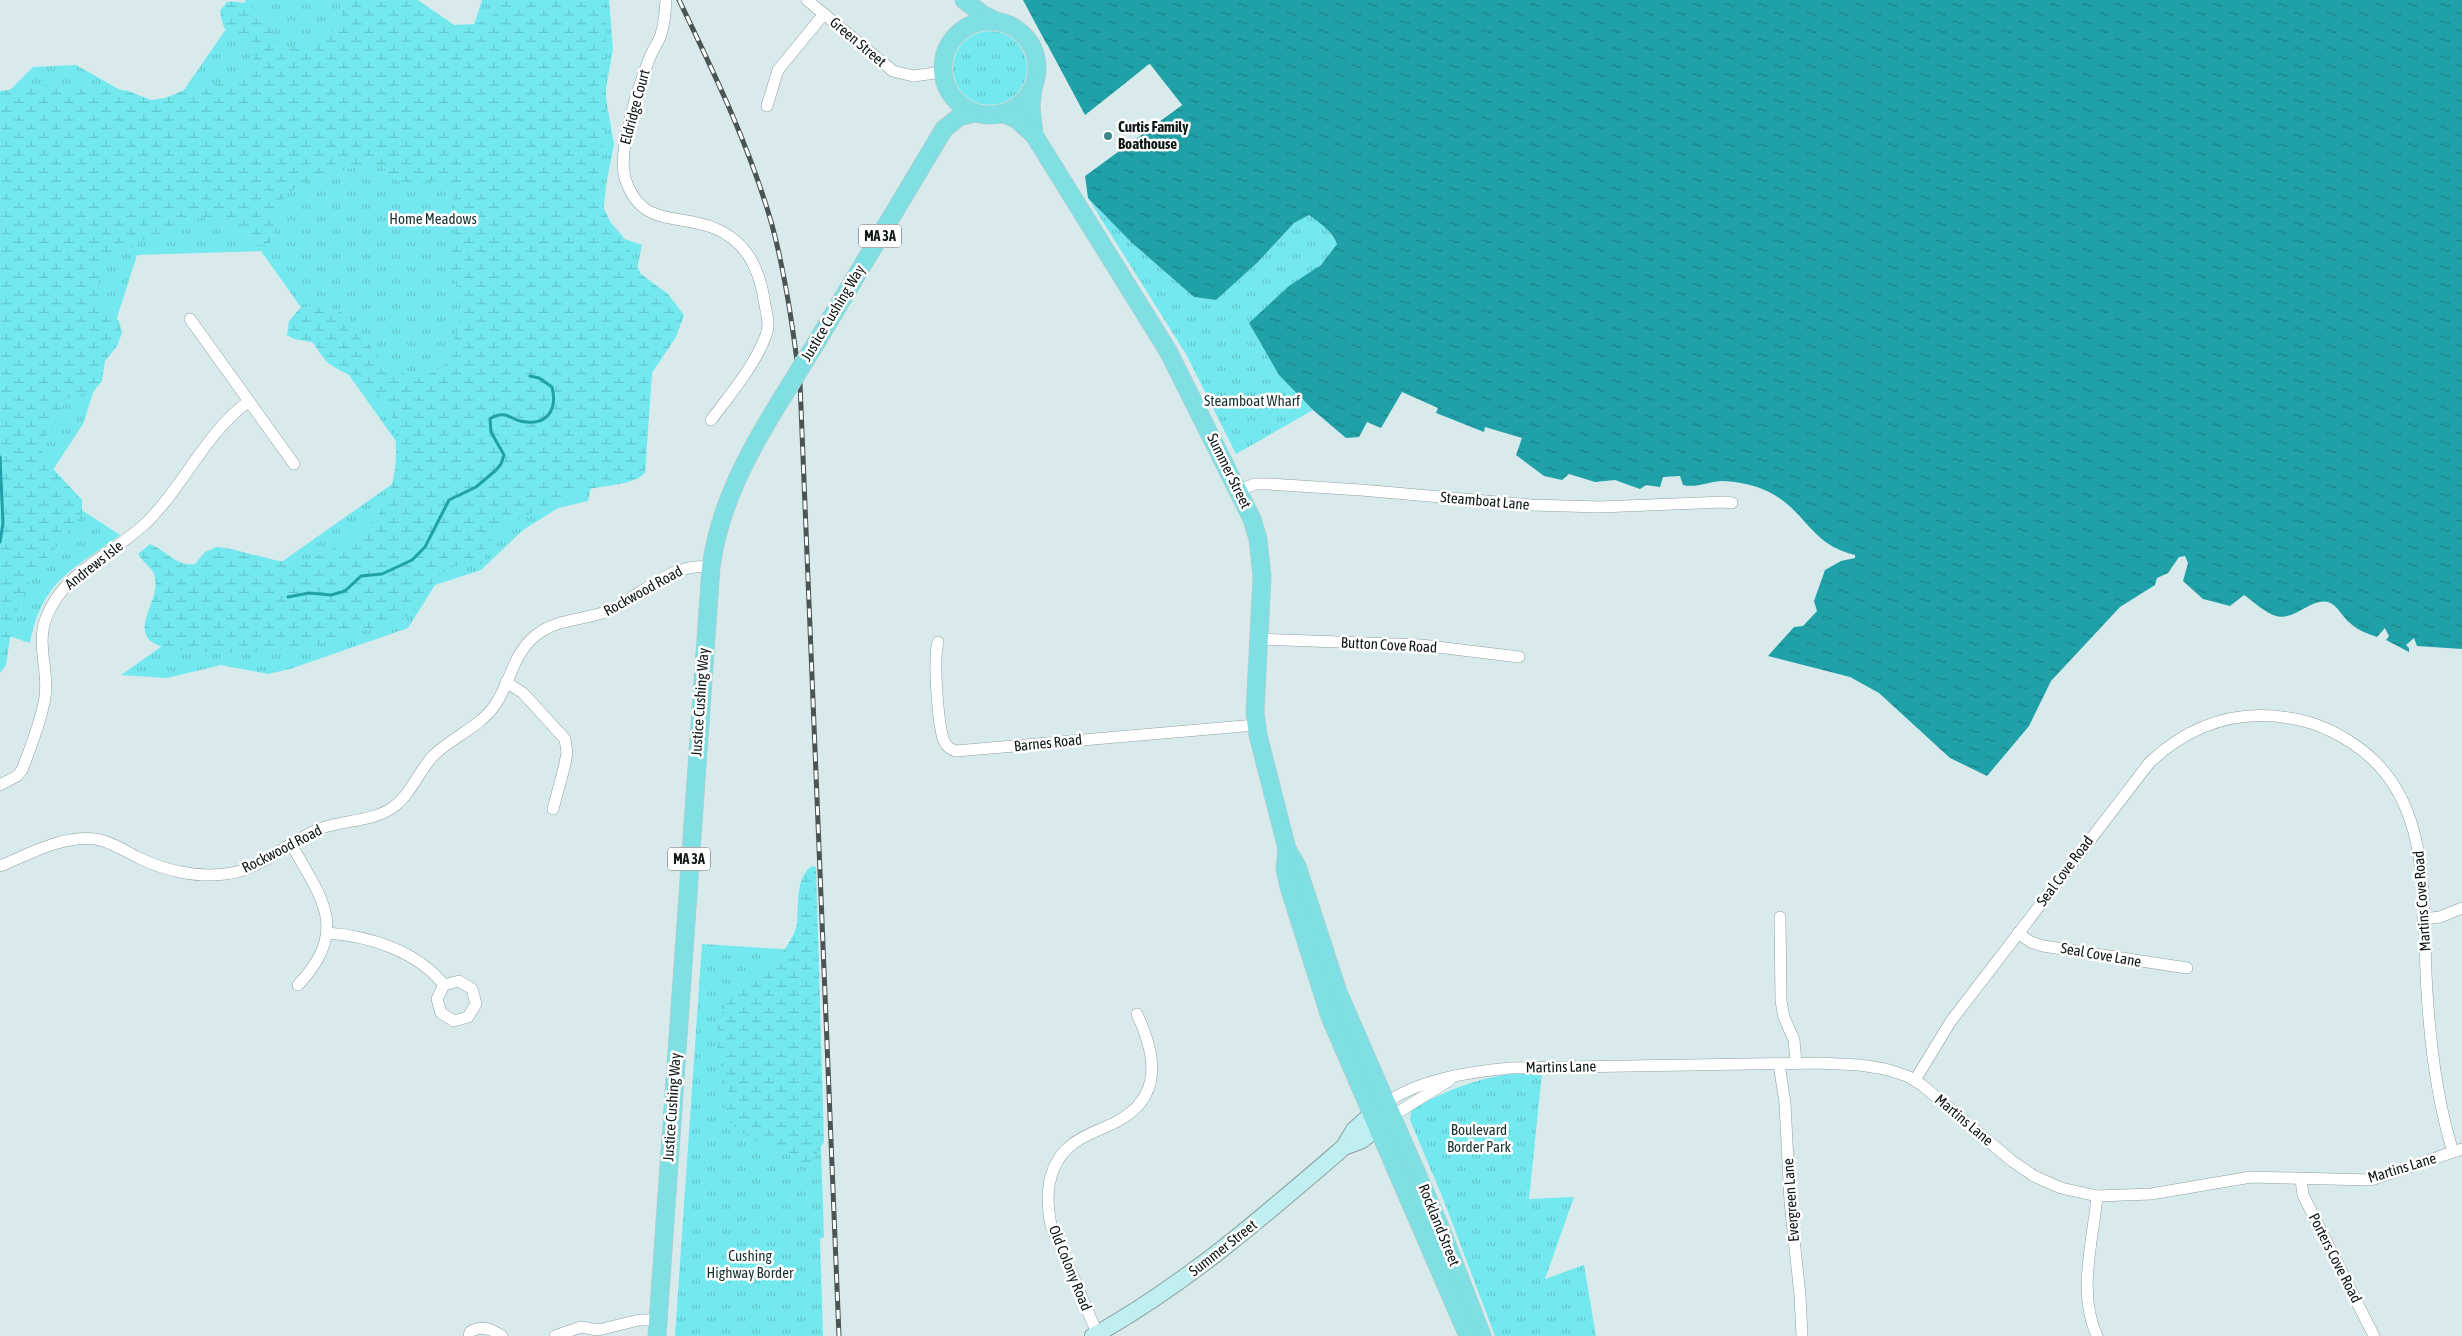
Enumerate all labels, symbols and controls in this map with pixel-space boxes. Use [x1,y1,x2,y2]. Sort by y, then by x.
street label: Green Street [827,13,890,70]
street label: Eldridge Court [616,67,653,146]
place label: Curtis Family Boathouse [1118,118,1189,152]
marker: Curtis Family Boathouse [1102,130,1114,142]
park label: Home Meadows [389,210,477,227]
road number: MA 3A [859,225,901,248]
street label: Justice Cushing Way [797,262,868,364]
park label: Steamboat Wharf [1204,392,1300,409]
street label: Summer Street [1204,430,1255,511]
street label: Steamboat Lane [1440,488,1531,513]
street label: Andrews Isle [61,537,126,593]
street label: Rockwood Road [600,562,685,619]
street label: Button Cove Road [1340,633,1438,656]
street label: Justice Cushing Way [687,647,712,757]
street label: Barnes Road [1013,730,1083,755]
street label: Rockwood Road [239,821,325,876]
street label: Seal Cove Road [2033,832,2096,909]
road number: MA 3A [668,848,710,871]
street label: Martins Cove Road [2410,850,2433,952]
street label: Seal Cove Lane [2059,939,2143,970]
street label: Justice Cushing Way [659,1052,684,1162]
street label: Martins Lane [1526,1057,1597,1076]
street label: Martins Lane [1932,1090,1997,1149]
park label: Boulevard Border Park [1447,1121,1511,1155]
street label: Martins Lane [2366,1149,2438,1186]
street label: Evergreen Lane [1779,1157,1802,1242]
street label: Rockland Street [1415,1181,1464,1268]
street label: Porters Cove Road [2306,1210,2365,1306]
street label: Summer Street [1185,1216,1260,1279]
street label: Old Colony Road [1046,1223,1095,1313]
park label: Cushing Highway Border [707,1247,794,1281]

